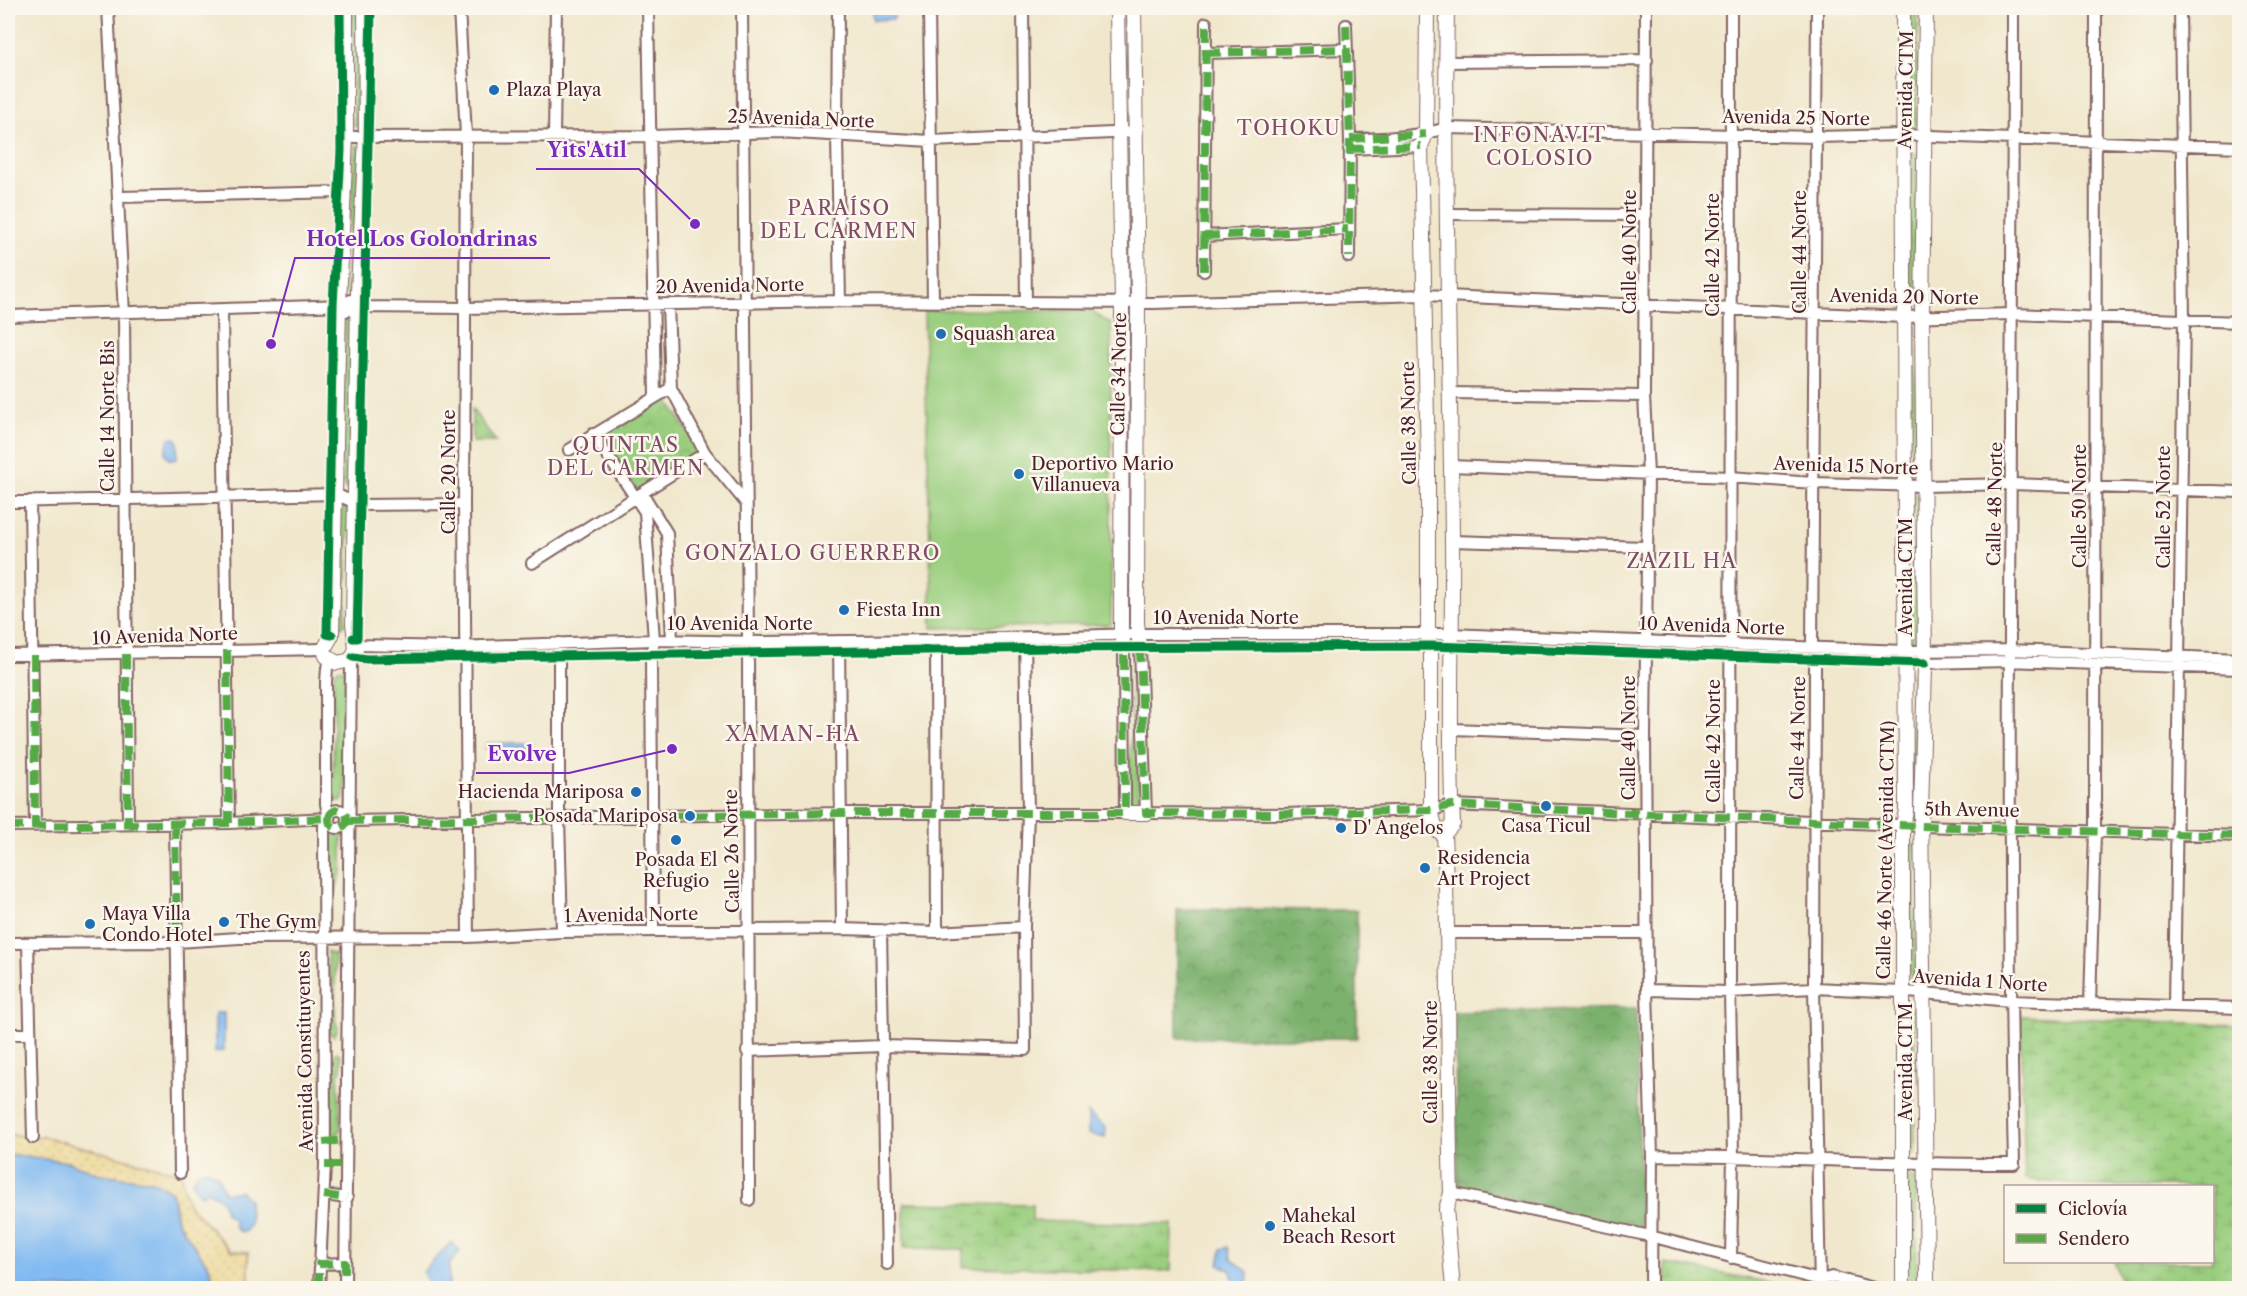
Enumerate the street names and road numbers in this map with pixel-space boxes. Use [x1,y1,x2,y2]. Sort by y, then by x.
street label: Avenida CTM [1894,30,1918,151]
street label: 25 Avenida Norte [727,105,875,133]
street label: Avenida 25 Norte [1721,106,1870,130]
street label: Calle 40 Norte [1619,189,1641,315]
street label: Calle 44 Norte [1789,190,1811,314]
street label: Calle 42 Norte [1702,193,1724,317]
street label: 20 Avenida Norte [655,274,805,298]
street label: Avenida 20 Norte [1828,285,1979,309]
street label: Calle 34 Norte [1107,312,1131,436]
street label: Calle 14 Norte Bis [97,340,119,492]
street label: Calle 38 Norte [1397,361,1421,485]
street label: Calle 20 Norte [438,410,460,534]
street label: Calle 48 Norte [1983,442,2007,566]
street label: Calle 50 Norte [2069,444,2091,568]
street label: Calle 52 Norte [2153,445,2175,569]
street label: Avenida 15 Norte [1772,452,1919,480]
street label: Avenida CTM [1895,518,1917,637]
street label: 10 Avenida Norte [1153,607,1299,629]
street label: 10 Avenida Norte [1639,612,1785,640]
street label: 10 Avenida Norte [667,613,813,635]
street label: 10 Avenida Norte [92,622,238,650]
street label: Calle 40 Norte [1618,675,1640,801]
street label: Calle 44 Norte [1786,676,1810,800]
street label: Calle 42 Norte [1703,679,1725,803]
street label: Calle 46 Norte (Avenida CTM) [1873,720,1899,980]
street label: Calle 26 Norte [720,789,744,913]
street label: 5th Avenue [1924,798,2020,822]
street label: 1 Avenida Norte [564,903,698,927]
street label: Avenida Constituyentes [292,950,318,1153]
street label: Avenida 1 Norte [1911,965,2048,997]
street label: Calle 38 Norte [1420,1000,1442,1124]
street label: Avenida CTM [1895,1003,1917,1122]

